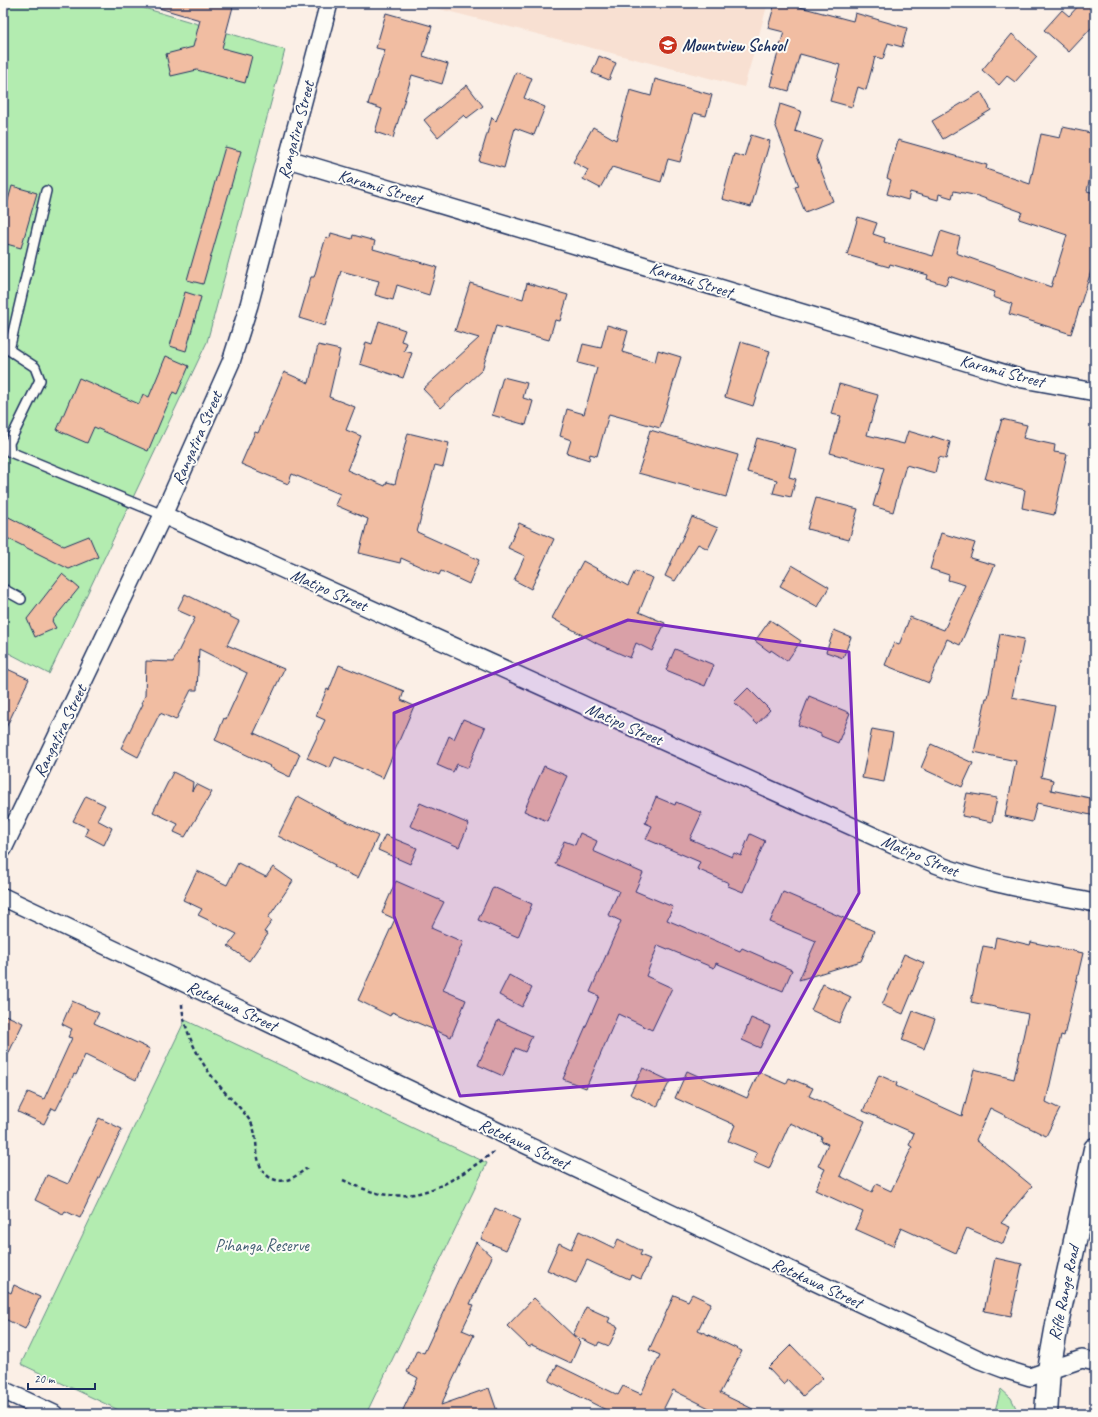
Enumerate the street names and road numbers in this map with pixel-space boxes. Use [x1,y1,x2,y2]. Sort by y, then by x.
street label: Rangatira Street [273,77,320,181]
street label: Karamū Street [336,164,426,210]
street label: Karamū Street [647,257,737,303]
street label: Karamū Street [958,350,1049,393]
street label: Rangatira Street [167,386,228,488]
street label: Matipo Street [287,564,373,617]
street label: Rangatira Street [29,679,92,781]
street label: Matipo Street [582,698,668,751]
street label: Matipo Street [878,830,964,883]
street label: Rotokawa Street [184,976,283,1037]
street label: Rotokawa Street [476,1114,575,1175]
street label: Rifle Range Road [1044,1241,1085,1342]
street label: Rotokawa Street [769,1253,868,1314]

